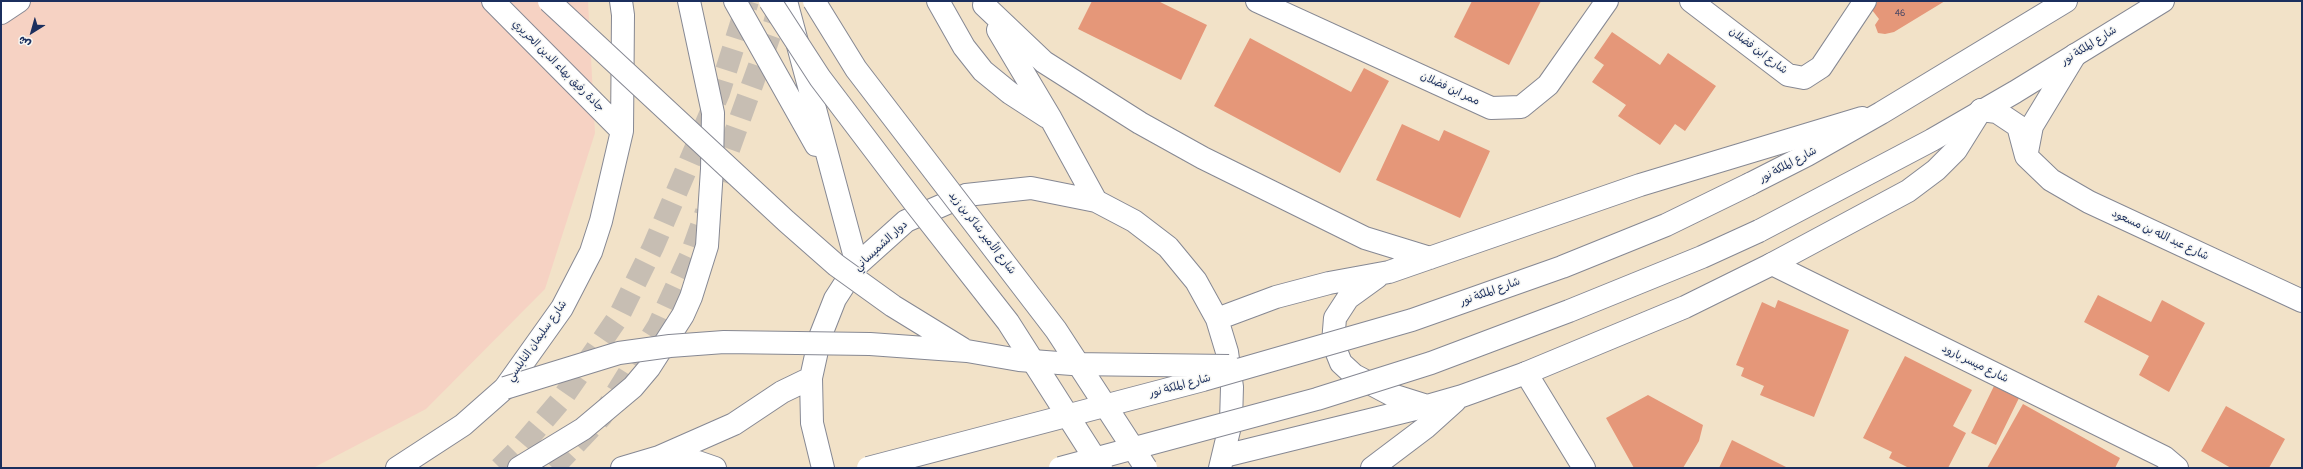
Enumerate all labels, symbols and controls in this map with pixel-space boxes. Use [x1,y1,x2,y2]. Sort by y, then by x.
house number: 46 [1895,9,1905,19]
north arrow [12,12,52,52]
street label: جادة رفيق بهاء الدين الحريري [509,17,607,115]
street label: شارع الملكة نور [2059,24,2119,68]
street label: شارع ابن فضلان [1726,25,1790,77]
text: ش [16,33,33,51]
street label: ممر ابن فضلان [1418,70,1482,108]
street label: شارع الملكة نور [1757,144,1819,186]
street label: شارع الأمير شاكر بن زيد [946,189,1018,277]
street label: شارع عبد الله بن مسعود [2109,207,2211,263]
street label: دوار الشميساني [852,218,910,274]
street label: شارع الملكة نور [1458,275,1522,309]
street label: شارع سليمان النابلسي [504,298,570,384]
street label: شارع ميسر بارود [1939,342,2011,386]
street label: شارع الملكة نور [1148,371,1212,401]

